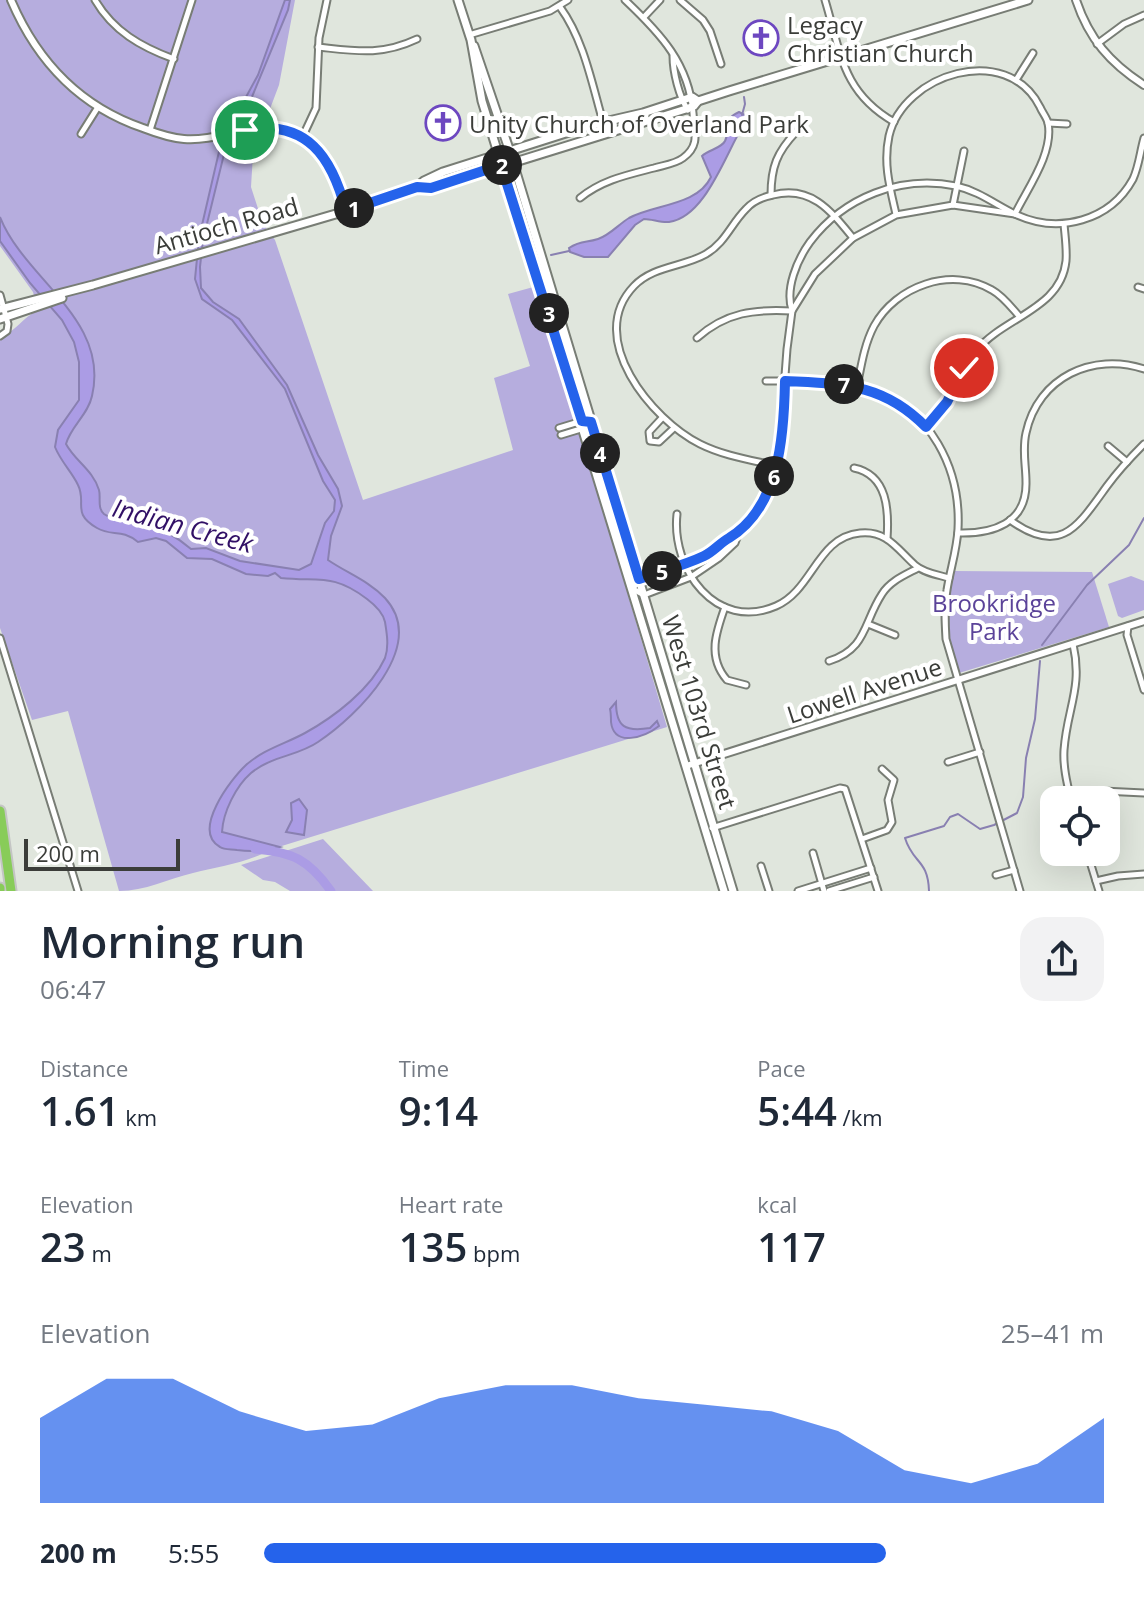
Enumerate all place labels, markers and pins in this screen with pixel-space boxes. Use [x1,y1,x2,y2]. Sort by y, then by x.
place label: Legacy Christian Church [787,8,974,69]
church icon: Legacy Christian Church [742,19,780,57]
pin [211,96,279,164]
church icon: Unity Church of Overland Park [424,104,462,142]
place label: Unity Church of Overland Park [469,107,809,140]
pin: 2 [482,145,522,185]
pin: 1 [334,188,374,228]
pin: 3 [529,293,569,333]
pin [930,334,998,402]
pin: 7 [824,364,864,404]
pin: 4 [580,433,620,473]
pin: 6 [754,456,794,496]
pin: 5 [642,551,682,591]

